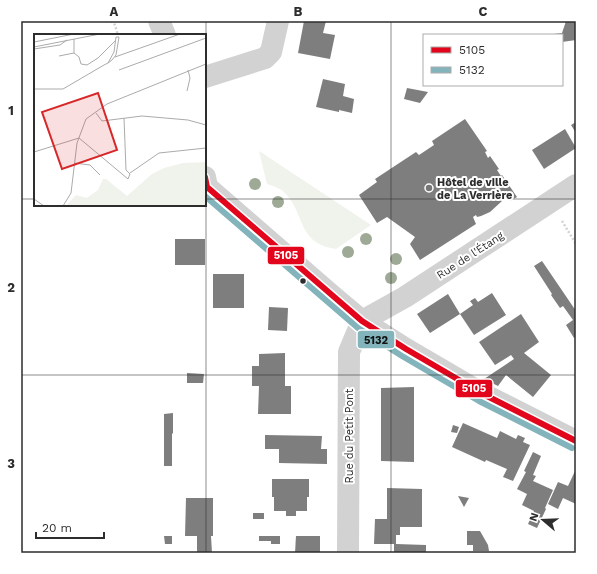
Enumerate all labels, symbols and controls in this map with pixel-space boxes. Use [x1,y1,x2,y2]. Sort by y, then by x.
text: A [110,4,119,19]
text: B [294,4,303,19]
text: C [479,4,488,19]
inset map [34,34,206,206]
legend [423,34,563,86]
text: 5105 [459,43,485,57]
text: 5132 [459,63,485,77]
text: 1 [8,103,14,118]
place label: Hôtel de ville de La Verrière [437,176,512,202]
marker: Hôtel de ville de La Verrière [424,183,434,193]
street label: Rue de l'Étang [434,228,506,282]
line badge: 5105 [267,246,305,265]
text: 5105 [274,249,298,262]
unlabelled marker [298,276,308,286]
text: 2 [7,280,15,295]
line badge: 5132 [357,330,395,349]
text: 5132 [364,334,389,347]
line badge: 5105 [455,379,493,398]
text: 5105 [462,382,486,395]
street label: Rue du Petit Pont [343,388,356,483]
text: 3 [7,456,15,471]
north arrow [523,500,563,540]
text: N [527,511,541,523]
scale bar [36,514,104,540]
text: 20 m [42,521,72,535]

